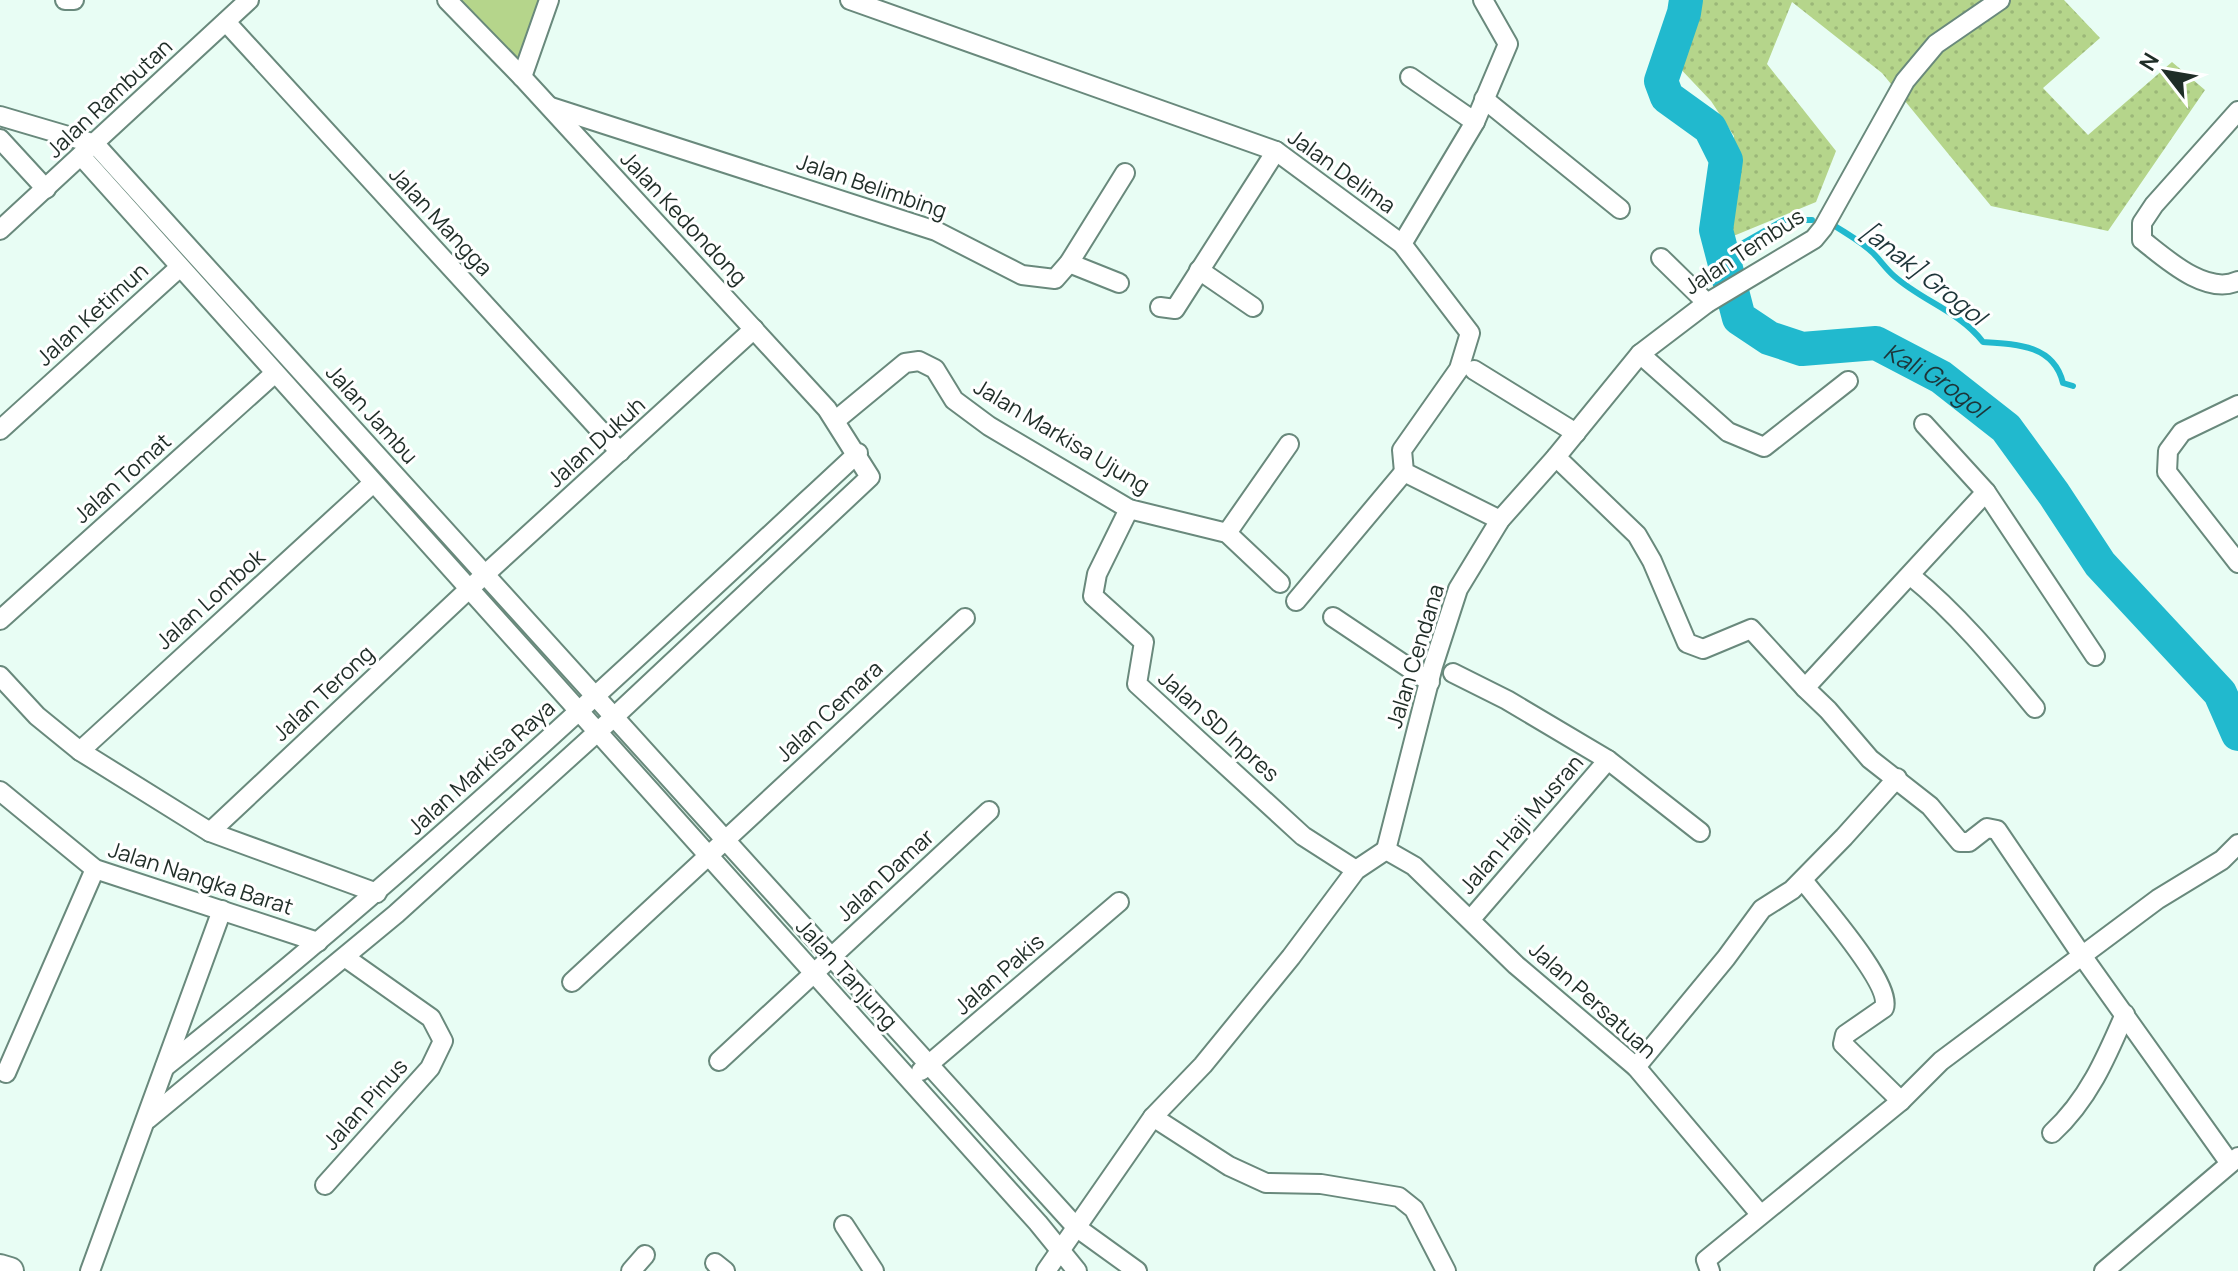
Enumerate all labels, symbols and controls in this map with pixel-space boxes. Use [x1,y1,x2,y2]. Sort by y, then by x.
street label: Jalan Rambutan [39,32,179,164]
north arrow [2126,32,2206,112]
text: N [2132,47,2166,76]
street label: Jalan Delima [1282,122,1402,220]
street label: Jalan Kedondong [614,144,754,292]
street label: Jalan Belimbing [793,146,951,226]
street label: Jalan Mangga [383,160,499,282]
street label: Jalan Tembus [1678,201,1810,301]
water label: [anak] Grogol [1855,214,1996,334]
street label: Jalan Ketimun [30,256,154,372]
water label: Kali Grogol [1879,334,1998,426]
street label: Jalan Jambu [319,358,425,470]
street label: Jalan Markisa Ujung [968,372,1156,500]
street label: Jalan Dukuh [541,390,651,494]
street label: Jalan Tomat [67,426,177,530]
street label: Jalan Lombok [149,541,272,656]
street label: Jalan Cendana [1379,580,1451,732]
street label: Jalan Terong [266,638,380,748]
street label: Jalan Cemara [769,654,889,768]
street label: Jalan SD Inpres [1152,664,1286,788]
street label: Jalan Markisa Raya [401,693,561,841]
street label: Jalan Haji Musran [1452,748,1590,900]
street label: Jalan Damar [830,822,940,928]
street label: Jalan Nangka Barat [105,834,297,922]
street label: Jalan Tanjung [789,912,905,1036]
street label: Jalan Pakis [948,927,1050,1021]
street label: Jalan Persatuan [1523,935,1663,1065]
street label: Jalan Pinus [316,1052,414,1156]

